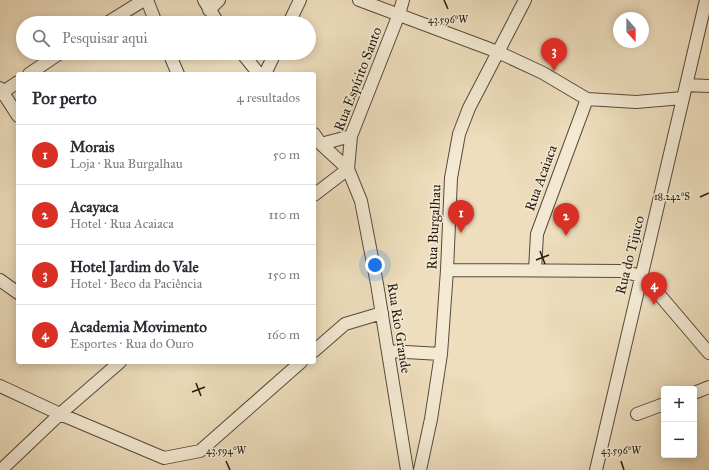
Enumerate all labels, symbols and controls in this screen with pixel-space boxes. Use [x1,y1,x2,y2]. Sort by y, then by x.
north arrow [613,12,649,48]
text: 43.596°W [428,14,468,26]
search box [16,16,316,60]
street label: Rua Espírito Santo [330,25,386,133]
icon: search [30,27,52,49]
text: Pesquisar aqui [62,29,148,47]
pin: 3 [541,38,567,71]
text: Por perto [32,88,97,109]
text: 4 resultados [237,90,300,106]
text: Morais [70,138,114,156]
street label: Rua Acaiaca [521,143,561,213]
text: 1 [42,147,48,163]
text: 50 m [273,147,300,163]
text: Loja · Rua Burgalhau [70,156,183,172]
street label: Rua Burgalhau [423,183,445,270]
text: 18.242°S [654,191,690,203]
text: Acayaca [70,198,118,216]
pin: 1 [448,200,474,233]
pin: 2 [553,203,579,236]
text: 2 [42,207,48,223]
text: 110 m [268,207,300,223]
street label: Rua do Tijuco [612,214,648,296]
text: Hotel · Rua Acaiaca [70,216,174,232]
your location [365,255,385,275]
text: Hotel Jardim do Vale [70,258,199,276]
text: 3 [42,267,48,283]
text: 150 m [268,267,300,283]
pin: 4 [641,272,667,305]
text: Hotel · Beco da Paciência [70,276,202,292]
street label: Rua Rio Grande [383,281,415,375]
text: Academia Movimento [70,318,207,336]
text: 4 [41,327,49,343]
text: 160 m [267,327,300,343]
text: Esportes · Rua do Ouro [70,336,194,352]
map controls [661,386,697,458]
button: + [661,386,697,422]
button: − [661,422,697,458]
text: 43.594°W [206,445,247,457]
text: 43.596°W [601,445,641,457]

